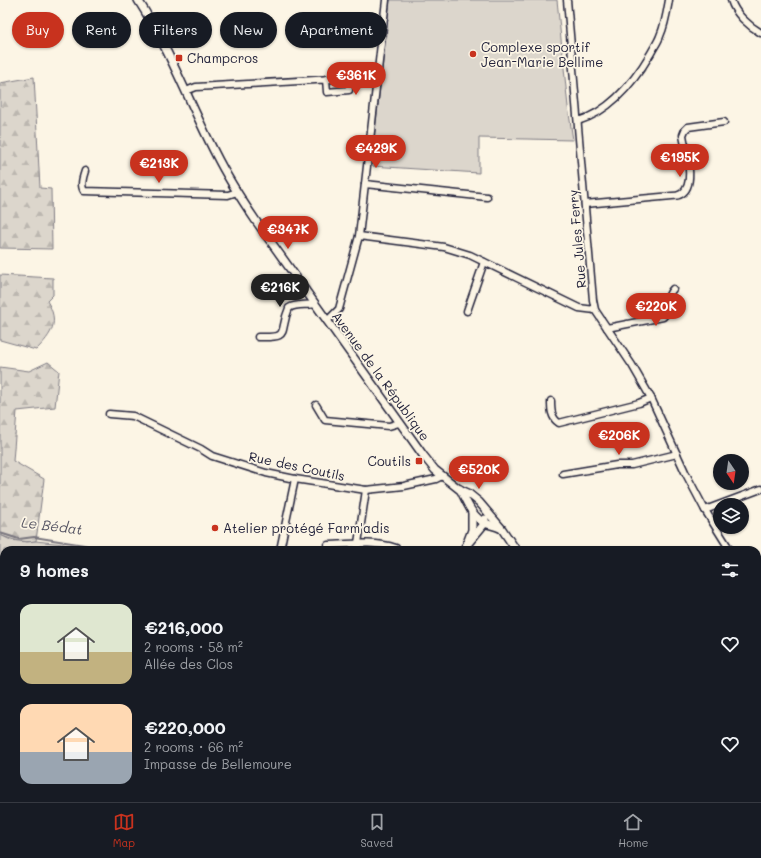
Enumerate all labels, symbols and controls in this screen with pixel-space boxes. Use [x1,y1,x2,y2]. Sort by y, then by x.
chip: Buy [12,12,64,48]
chip: Rent [72,12,131,48]
chip: Filters [139,12,212,48]
chip: New [220,12,277,48]
chip: Apartment [285,12,387,48]
place label: Complexe sportif Jean-Marie Bellime [481,38,603,70]
place label: Champcros [187,49,258,66]
marker: Complexe sportif Jean-Marie Bellime [468,49,478,59]
marker: Champcros [174,53,184,63]
pin: €361K [328,62,384,96]
text: €361K [336,66,376,83]
pin: €429K [348,135,404,169]
text: €429K [355,139,397,156]
pin: €195K [652,144,708,178]
text: €195K [660,148,700,165]
pin: €213K [131,150,187,184]
text: €213K [139,154,179,171]
street label: Rue Jules Ferry [564,189,589,289]
pin: €347K [260,216,316,250]
text: €347K [267,220,309,237]
pin: €216K [252,274,308,308]
text: €216K [260,278,300,295]
pin: €220K [628,293,684,327]
text: €220K [635,297,677,314]
street label: Avenue de la République [329,308,434,444]
pin: €206K [591,422,647,456]
text: €206K [598,426,640,443]
street label: Rue des Coutils [247,447,347,484]
place label: Coutils [368,452,411,469]
north arrow [713,454,749,490]
map controls [713,454,749,534]
marker: Coutils [414,456,424,466]
pin: €520K [451,456,507,490]
text: €520K [458,460,500,477]
button: layers [713,498,749,534]
water label: Le Bédat [20,512,84,539]
place label: Atelier protégé Farm'adis [223,519,390,536]
marker: Atelier protégé Farm'adis [210,523,220,533]
text: 9 homes [20,559,89,581]
icon: filters [719,559,741,581]
text: €216,000 [144,616,223,638]
icon: home [52,620,100,668]
icon: heart [719,633,741,655]
text: 2 rooms · 58 m² [144,638,243,655]
text: Allée des Clos [144,655,233,672]
text: €220,000 [144,716,226,738]
icon: home [52,720,100,768]
icon: heart [719,733,741,755]
text: 2 rooms · 66 m² [144,738,243,755]
text: Impasse de Bellemoure [144,755,292,772]
tab: Map [113,811,135,850]
tab: Saved [360,811,393,850]
tab: Home [618,811,648,850]

